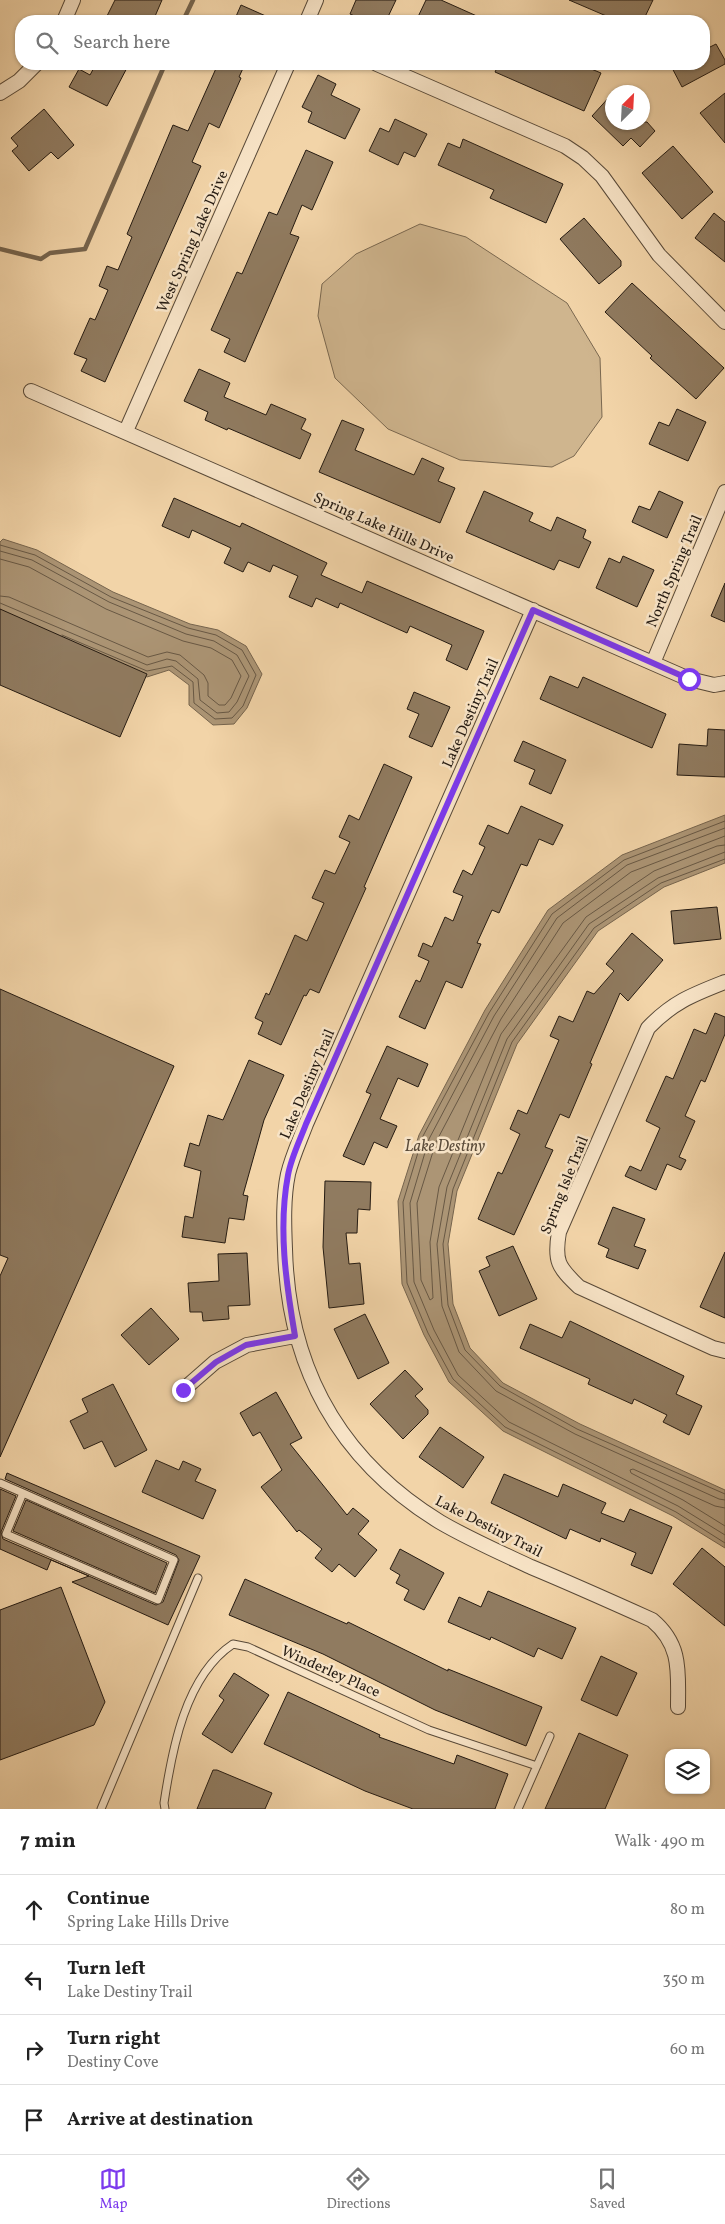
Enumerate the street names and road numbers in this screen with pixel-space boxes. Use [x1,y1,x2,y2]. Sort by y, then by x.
street label: West Spring Lake Drive [153,167,234,316]
street label: Spring Lake Hills Drive [310,488,457,569]
street label: North Spring Trail [642,512,709,631]
street label: Lake Destiny Trail [438,656,505,772]
street label: Lake Destiny Trail [276,1026,341,1143]
street label: Spring Isle Trail [536,1133,595,1238]
street label: Lake Destiny Trail [431,1491,546,1563]
street label: Winderley Place [277,1641,383,1704]

